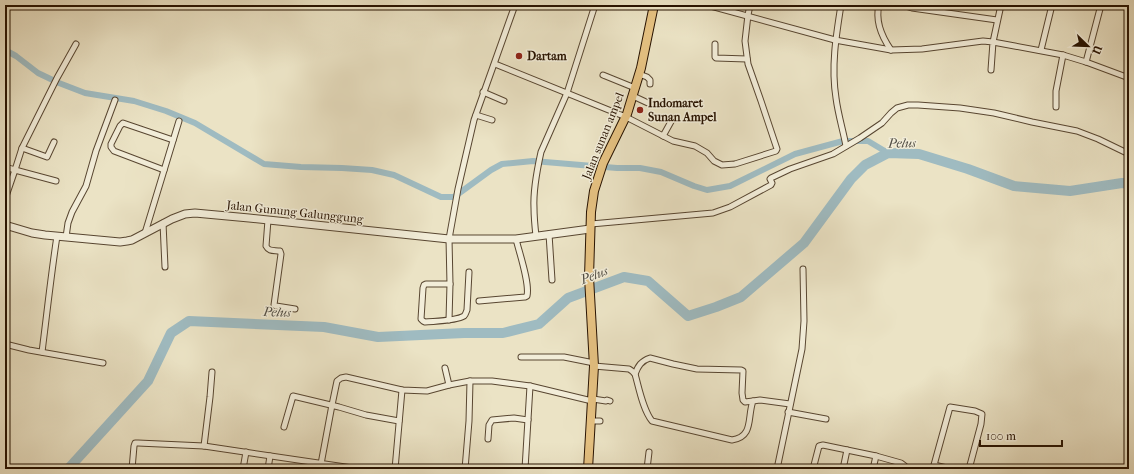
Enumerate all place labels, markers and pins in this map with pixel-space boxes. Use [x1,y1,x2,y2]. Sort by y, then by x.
place label: Dartam [527,49,568,63]
marker: Dartam [514,51,524,61]
place label: Indomaret Sunan Ampel [648,96,717,125]
marker: Indomaret Sunan Ampel [635,105,645,115]

